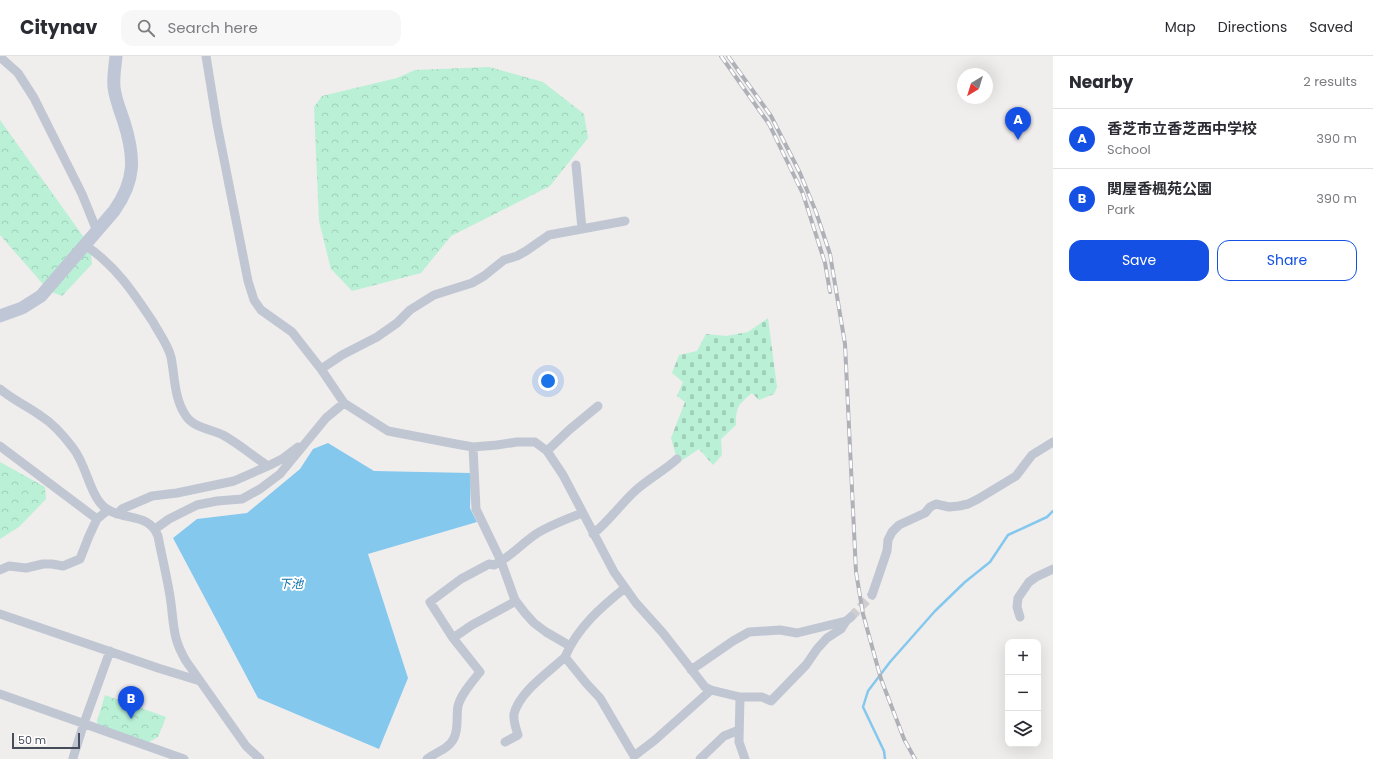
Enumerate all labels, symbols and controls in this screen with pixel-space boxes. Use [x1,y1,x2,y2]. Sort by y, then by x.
search box [121,10,401,46]
text: Citynav [20,14,97,41]
icon: search [135,17,157,39]
text: Search here [167,17,258,38]
text: Map [1165,17,1196,37]
text: Directions [1218,17,1287,37]
text: Saved [1309,17,1353,37]
north arrow [957,68,993,104]
text: Nearby [1069,70,1133,94]
text: 2 results [1303,72,1357,91]
pin: A [1005,107,1031,140]
text: 香芝市立香芝西中学校 [1107,118,1257,139]
text: A [1077,129,1087,148]
text: 390 m [1316,129,1357,148]
text: School [1107,140,1151,159]
text: 関屋香楓苑公園 [1107,178,1212,199]
text: B [1078,189,1086,208]
text: 390 m [1316,189,1357,208]
text: Park [1107,200,1135,219]
button: Save [1069,240,1209,281]
button: Share [1217,240,1357,281]
your location [538,371,558,391]
water label: 下池 [279,575,304,592]
map controls [1005,639,1041,747]
button: + [1005,639,1041,675]
button: − [1005,675,1041,711]
pin: B [118,686,144,719]
button: layers [1005,711,1041,747]
scale bar [12,731,80,750]
text: 50 m [18,732,46,748]

